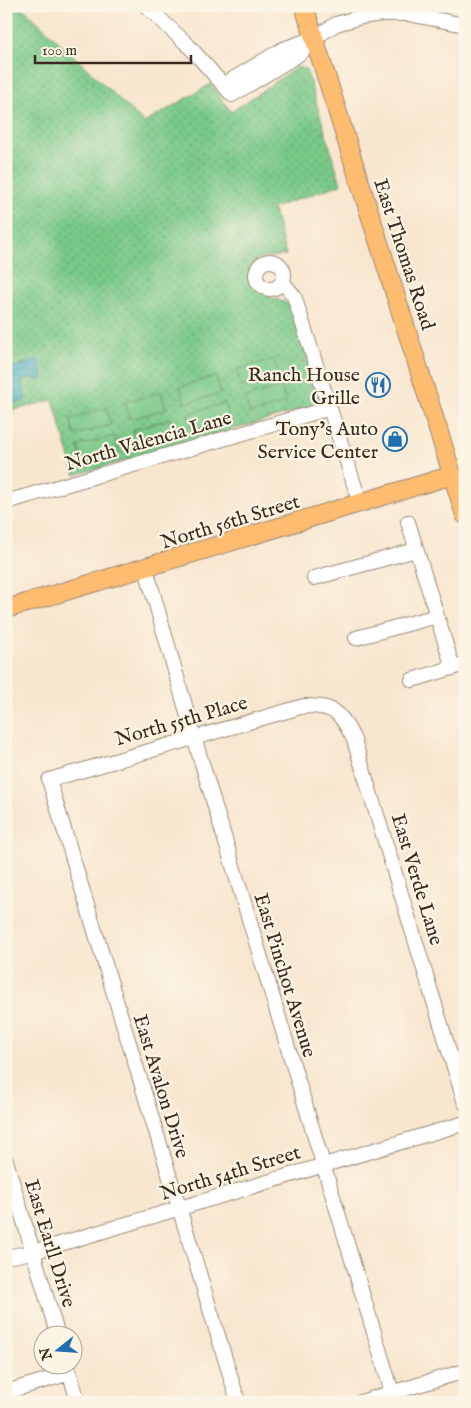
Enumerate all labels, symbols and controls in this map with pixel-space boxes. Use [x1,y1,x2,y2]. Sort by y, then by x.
scale bar [35,32,191,64]
text: 100 m [42,41,78,60]
street label: East Thomas Road [367,176,440,334]
place label: Ranch House Grille [248,363,360,411]
restaurant icon: Ranch House Grille [365,372,391,398]
street label: North Valencia Lane [62,406,235,477]
place label: Tony’s Auto Service Center [257,417,379,465]
shop icon: Tony’s Auto Service Center [382,426,408,452]
street label: North 56th Street [158,489,303,555]
street label: North 55th Place [112,691,250,752]
street label: East Verde Lane [385,811,448,948]
street label: East Pinchot Avenue [248,890,321,1061]
street label: East Avalon Drive [127,1012,194,1161]
street label: North 54th Street [157,1140,304,1207]
street label: East Earll Drive [18,1176,81,1310]
north arrow [32,1326,82,1376]
text: N [36,1345,57,1363]

